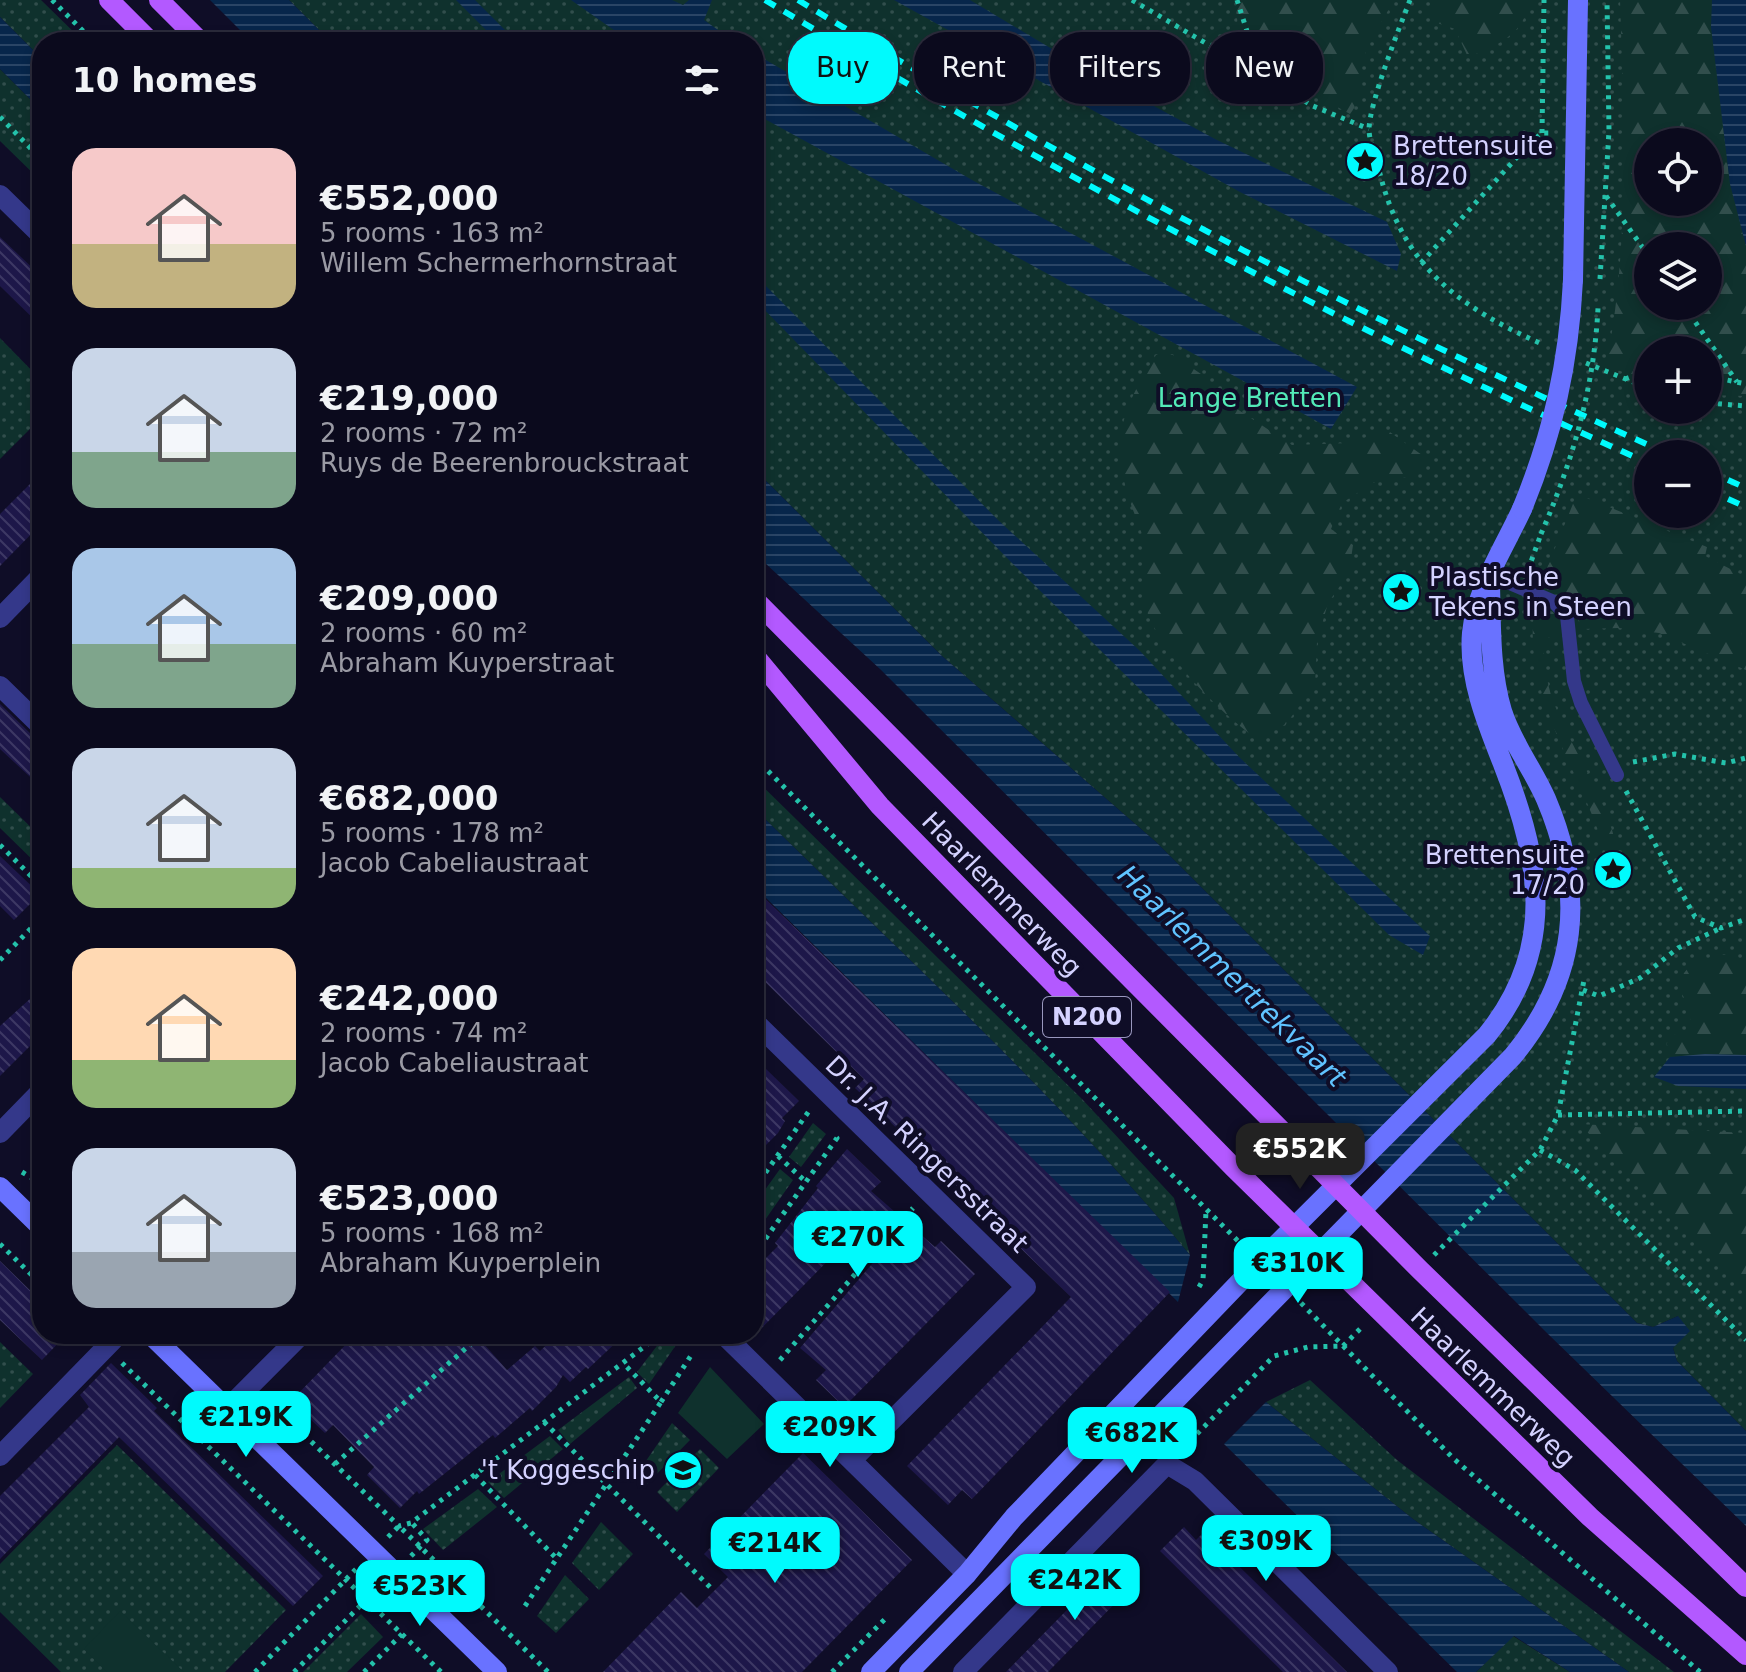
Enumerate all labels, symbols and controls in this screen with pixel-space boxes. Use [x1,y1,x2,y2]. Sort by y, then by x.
chip: Buy [788,32,898,104]
chip: Rent [914,32,1034,104]
chip: Filters [1050,32,1190,104]
chip: New [1206,32,1323,104]
icon: filters [680,58,724,102]
text: 10 homes [72,60,257,100]
map controls [1634,128,1722,528]
button: locate [1634,128,1722,216]
place label: Brettensuite 18/20 [1393,131,1553,191]
place icon: Brettensuite 18/20 [1344,140,1386,182]
text: €552,000 [320,178,499,218]
icon: home [136,180,232,276]
text: 5 rooms · 163 m² [320,218,544,248]
button: layers [1634,232,1722,320]
text: Willem Schermerhornstraat [320,248,677,278]
button: + [1634,336,1722,424]
text: €219,000 [320,378,499,418]
icon: home [136,380,232,476]
park label: Lange Bretten [1158,383,1342,413]
text: 2 rooms · 72 m² [320,418,528,448]
button: − [1634,440,1722,528]
text: Ruys de Beerenbrouckstraat [320,448,689,478]
place label: Plastische Tekens in Steen [1428,562,1632,622]
place icon: Plastische Tekens in Steen [1380,571,1422,613]
text: €209,000 [320,578,499,618]
icon: home [136,580,232,676]
text: 2 rooms · 60 m² [320,618,528,648]
text: Abraham Kuyperstraat [320,648,614,678]
text: €682,000 [320,778,499,818]
icon: home [136,780,232,876]
street label: Haarlemmerweg [916,806,1088,982]
text: 5 rooms · 178 m² [320,818,544,848]
place label: Brettensuite 17/20 [1425,840,1585,900]
text: Jacob Cabeliaustraat [320,848,589,878]
place icon: Brettensuite 17/20 [1592,849,1634,891]
water label: Haarlemmertrekvaart [1111,858,1354,1094]
text: €242,000 [320,978,499,1018]
icon: home [136,980,232,1076]
road number: N200 [1043,997,1131,1037]
text: 2 rooms · 74 m² [320,1018,528,1048]
text: Jacob Cabeliaustraat [320,1048,589,1078]
street label: Dr. J.A. Ringersstraat [820,1050,1034,1258]
pin: €552K [1244,1123,1356,1191]
text: €552K [1254,1134,1346,1164]
text: €523,000 [320,1178,499,1218]
icon: home [136,1180,232,1276]
pin: €270K [802,1211,914,1279]
text: 5 rooms · 168 m² [320,1218,544,1248]
text: €270K [812,1222,904,1252]
pin: €310K [1242,1237,1354,1305]
text: Abraham Kuyperplein [320,1248,601,1278]
text: €310K [1252,1248,1344,1278]
street label: Haarlemmerweg [1405,1301,1581,1473]
pin: €219K [190,1391,302,1459]
pin: €209K [774,1401,886,1469]
text: €219K [200,1402,292,1432]
pin: €682K [1076,1407,1188,1475]
text: €209K [784,1412,876,1442]
text: €682K [1086,1418,1178,1448]
school or university icon: 't Koggeschip [662,1449,704,1491]
place label: 't Koggeschip [481,1455,655,1485]
pin: €309K [1210,1515,1322,1583]
pin: €214K [719,1517,831,1585]
text: €309K [1220,1526,1312,1556]
text: €214K [729,1528,821,1558]
pin: €242K [1019,1554,1131,1622]
pin: €523K [364,1560,476,1628]
text: €242K [1029,1565,1121,1595]
text: €523K [374,1571,466,1601]

